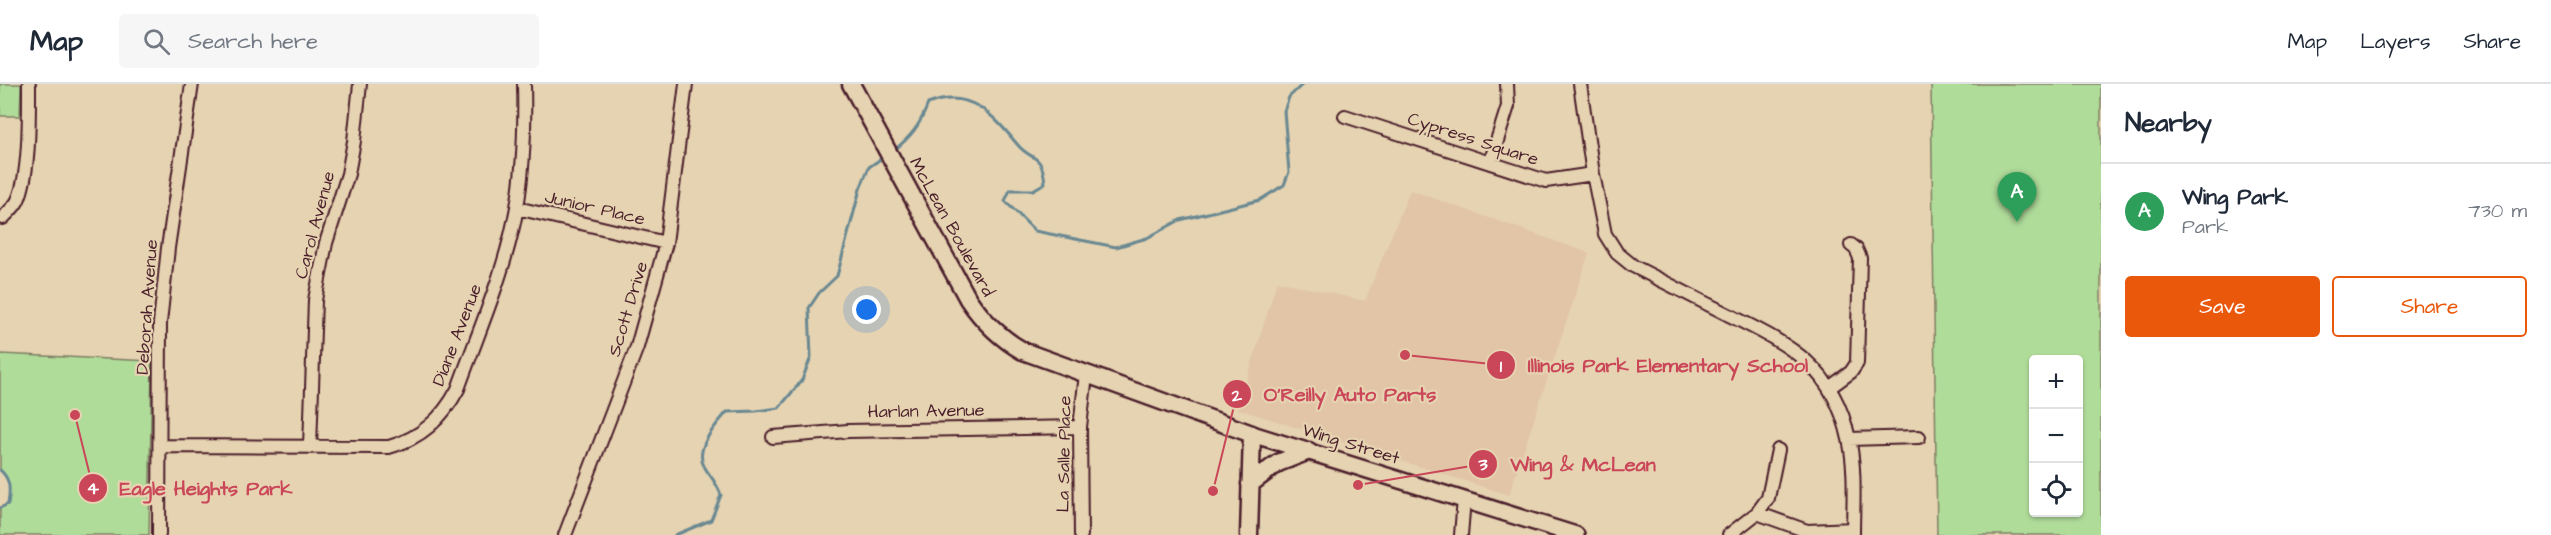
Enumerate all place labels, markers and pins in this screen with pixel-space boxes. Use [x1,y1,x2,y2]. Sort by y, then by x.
pin: A [1998,172,2036,222]
callout: Illinois Park Elementary School [1486,346,1820,384]
callout: O'Reilly Auto Parts [1222,375,1448,413]
callout: Wing & McLean [1468,445,1668,483]
callout: Eagle Heights Park [78,469,305,507]

